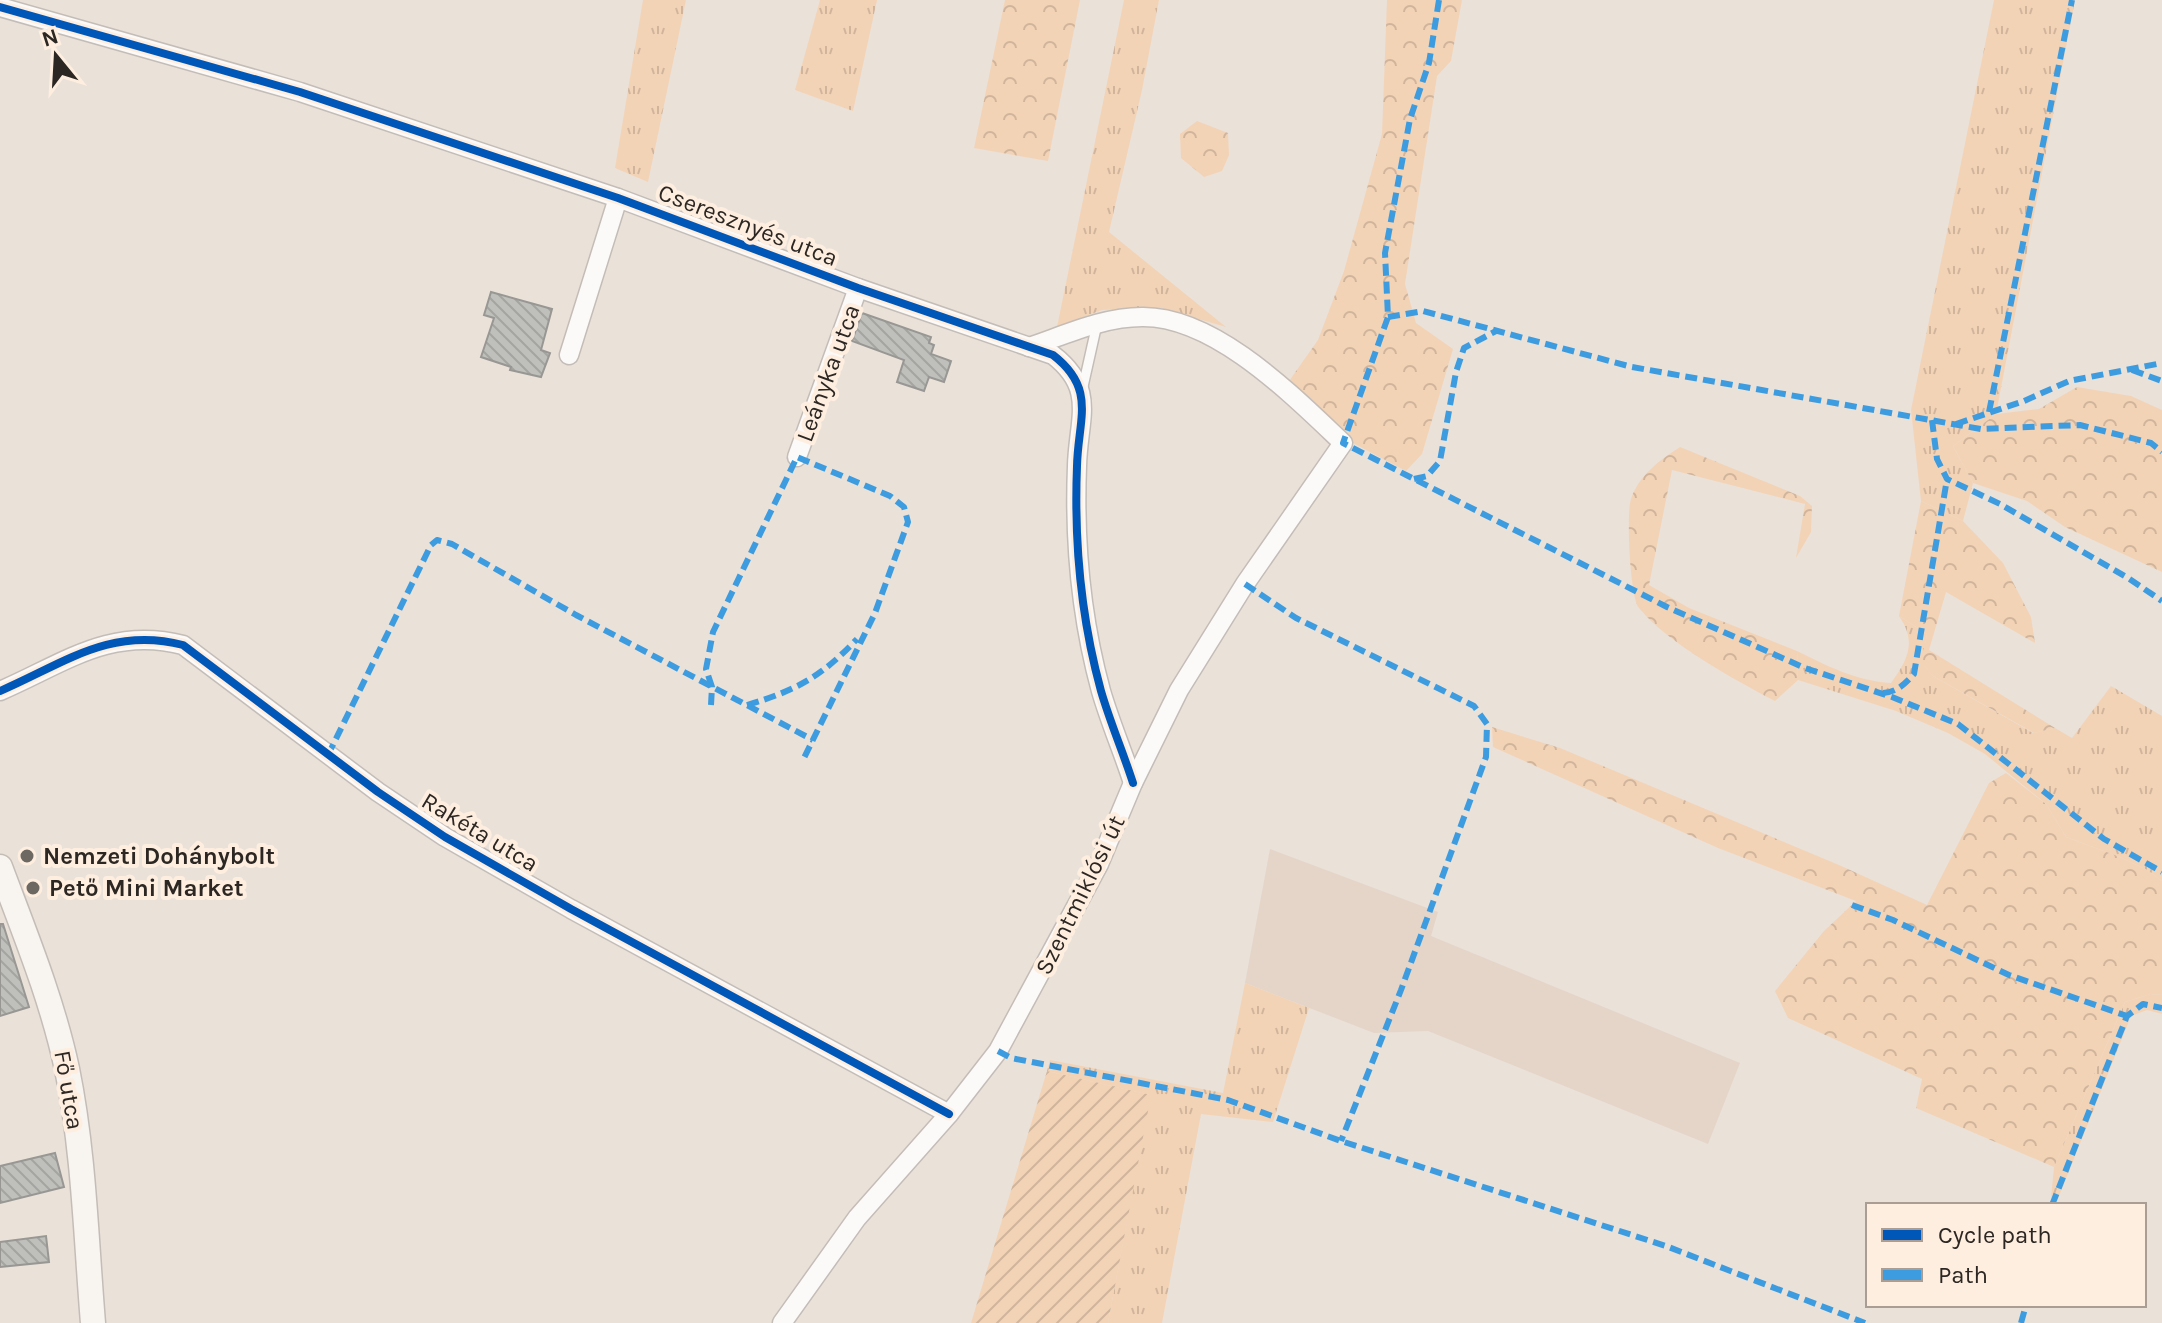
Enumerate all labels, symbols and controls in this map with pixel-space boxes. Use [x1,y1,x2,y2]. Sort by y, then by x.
north arrow [16,16,96,96]
text: N [39,23,62,53]
street label: Cseresznyés utca [654,178,842,272]
street label: Leányka utca [790,301,866,445]
street label: Rakéta utca [417,786,543,878]
street label: Szentmiklósi út [1029,811,1131,979]
place label: Nemzeti Dohánybolt [43,842,275,870]
marker: Nemzeti Dohánybolt [18,847,36,865]
place label: Pető Mini Market [49,874,243,902]
marker: Pető Mini Market [24,879,42,897]
street label: Fő utca [48,1048,90,1132]
legend [1866,1203,2146,1307]
text: Cycle path [1938,1221,2052,1249]
text: Path [1938,1261,1988,1289]

